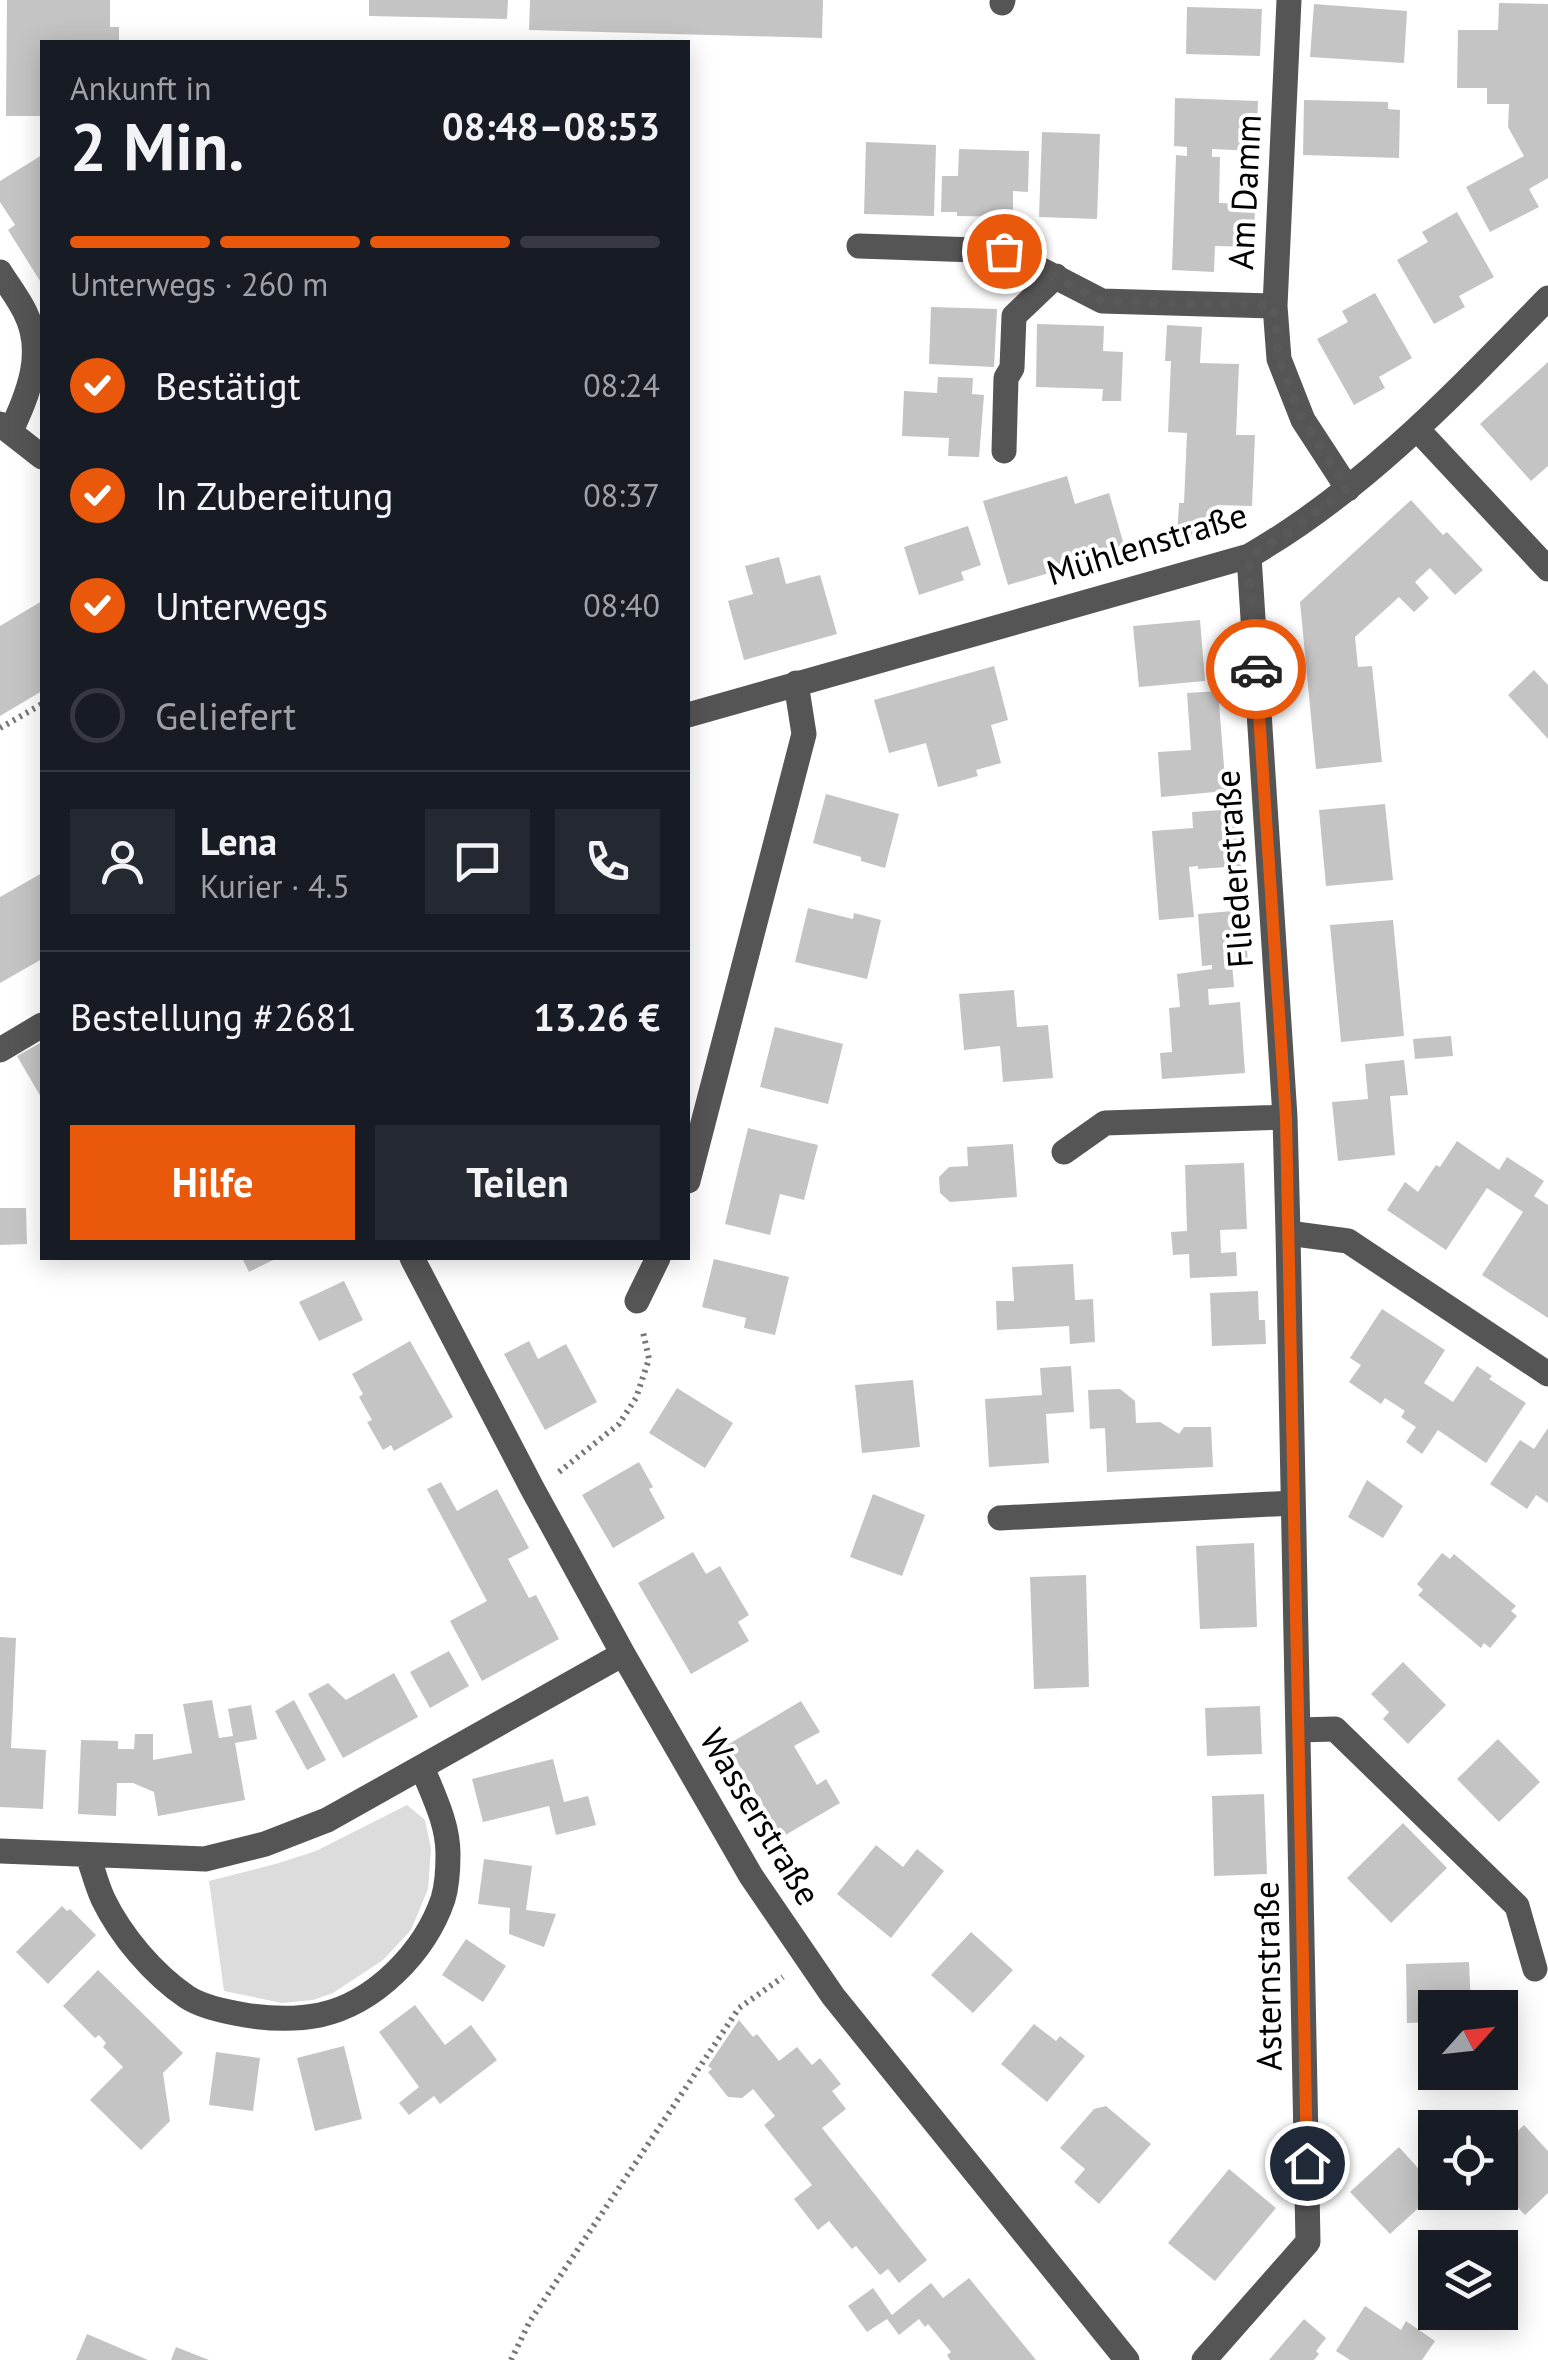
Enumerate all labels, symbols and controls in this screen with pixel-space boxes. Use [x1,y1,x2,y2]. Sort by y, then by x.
text: Ankunft in [70,67,211,109]
text: 08:48–08:53 [442,101,660,150]
text: 2 Min. [70,104,244,188]
street label: Am Damm [1217,113,1271,271]
pin [962,209,1047,294]
icon: bag [977,224,1032,279]
text: Unterwegs · 260 m [70,263,328,305]
icon: check [70,358,125,413]
text: Bestätigt [155,361,301,410]
text: 08:24 [583,364,660,406]
icon: check [70,468,125,523]
text: In Zubereitung [155,471,393,520]
text: 08:37 [583,474,660,516]
street label: Mühlenstraße [1041,491,1253,595]
icon: check [70,578,125,633]
text: Unterwegs [155,581,328,630]
text: 08:40 [583,584,660,626]
courier [1206,619,1306,719]
icon: car [1229,642,1284,697]
text: Geliefert [155,691,296,740]
street label: Fliederstraße [1203,769,1263,970]
button: person [70,809,175,914]
button: chat [425,809,530,914]
button: phone [555,809,660,914]
text: Lena [200,816,277,865]
text: Kurier · 4.5 [200,865,350,907]
text: Bestellung #2681 [70,992,357,1041]
text: 13.26 € [533,992,660,1041]
button: Hilfe [70,1125,355,1240]
button: Teilen [375,1125,660,1240]
street label: Wasserstraße [690,1720,832,1913]
street label: Asternstraße [1242,1881,1292,2071]
north arrow [1418,1990,1518,2090]
map controls [1418,1990,1518,2330]
button: locate [1418,2110,1518,2210]
pin [1265,2121,1350,2206]
icon: home [1280,2136,1335,2191]
button: layers [1418,2230,1518,2330]

